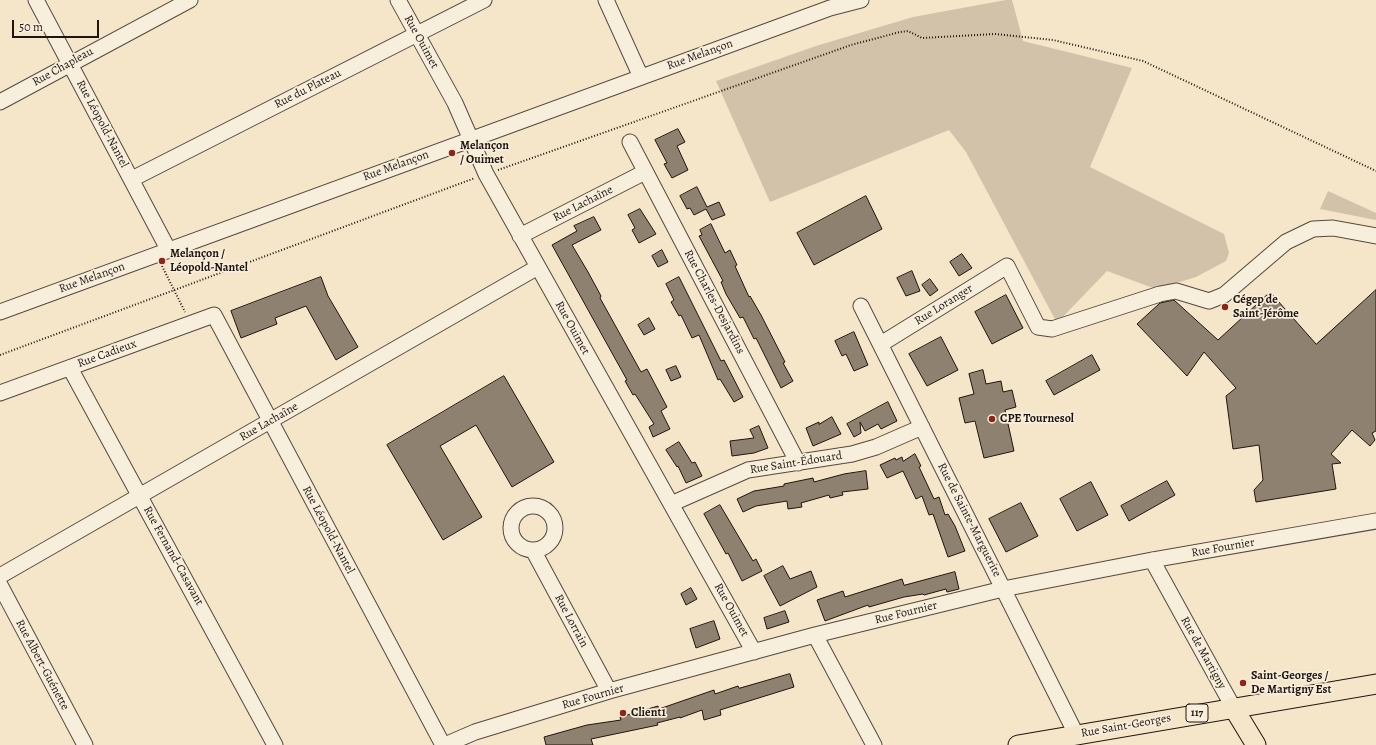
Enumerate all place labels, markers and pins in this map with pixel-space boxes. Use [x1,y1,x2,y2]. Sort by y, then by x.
place label: Melançon / Ouimet [460,139,509,167]
marker: Melançon / Ouimet [447,148,457,158]
place label: Melançon / Léopold-Nantel [170,247,248,275]
marker: Melançon / Léopold-Nantel [157,256,167,266]
place label: Cégep de Saint-Jérôme [1233,293,1299,321]
marker: Cégep de Saint-Jérôme [1220,302,1230,312]
place label: CPE Tournesol [1000,412,1074,426]
marker: CPE Tournesol [987,414,997,424]
place label: Saint-Georges / De Martigny Est [1251,669,1331,697]
marker: Saint-Georges / De Martigny Est [1238,678,1248,688]
place label: Client1 [631,706,666,720]
marker: Client1 [618,708,628,718]

